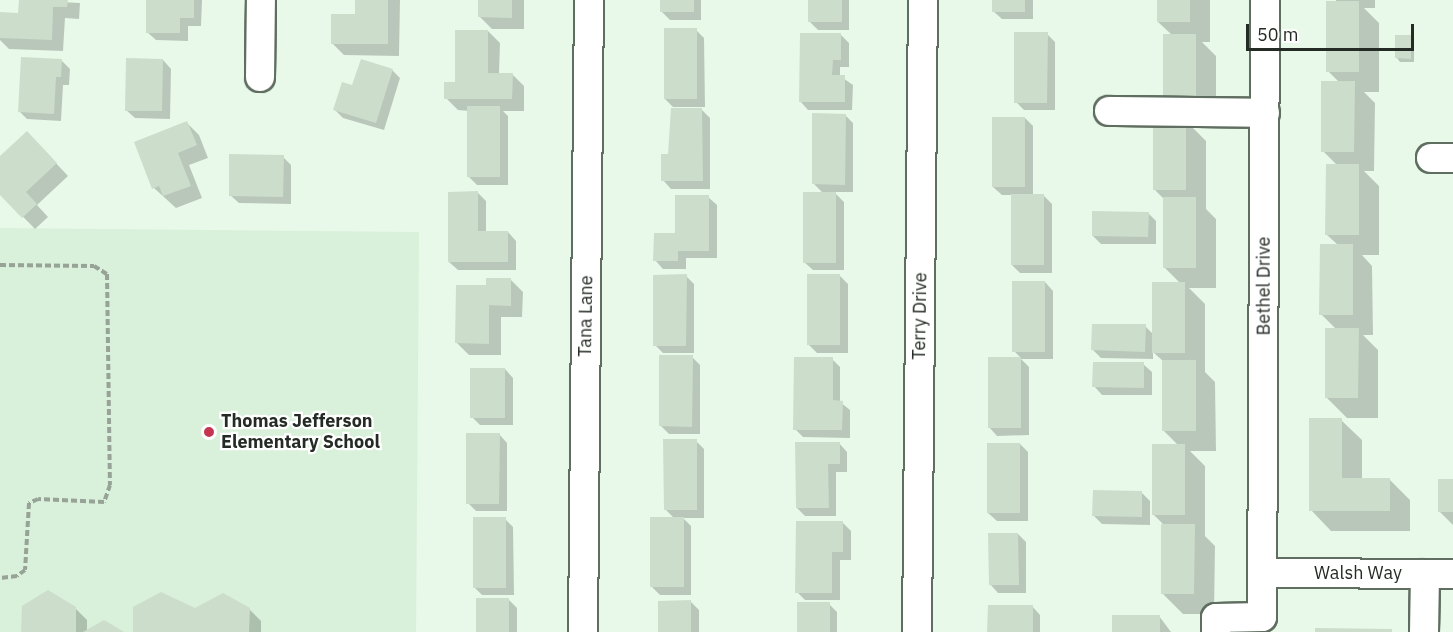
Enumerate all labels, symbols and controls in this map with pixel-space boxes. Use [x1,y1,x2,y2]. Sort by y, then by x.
scale bar [1249,12,1417,50]
text: 50 m [1257,23,1299,46]
street label: Bethel Drive [1253,237,1275,335]
street label: Terry Drive [908,272,932,360]
street label: Tana Lane [574,275,598,357]
place label: Thomas Jefferson Elementary School [221,411,380,454]
marker: Thomas Jefferson Elementary School [202,425,216,439]
street label: Walsh Way [1314,562,1402,584]

